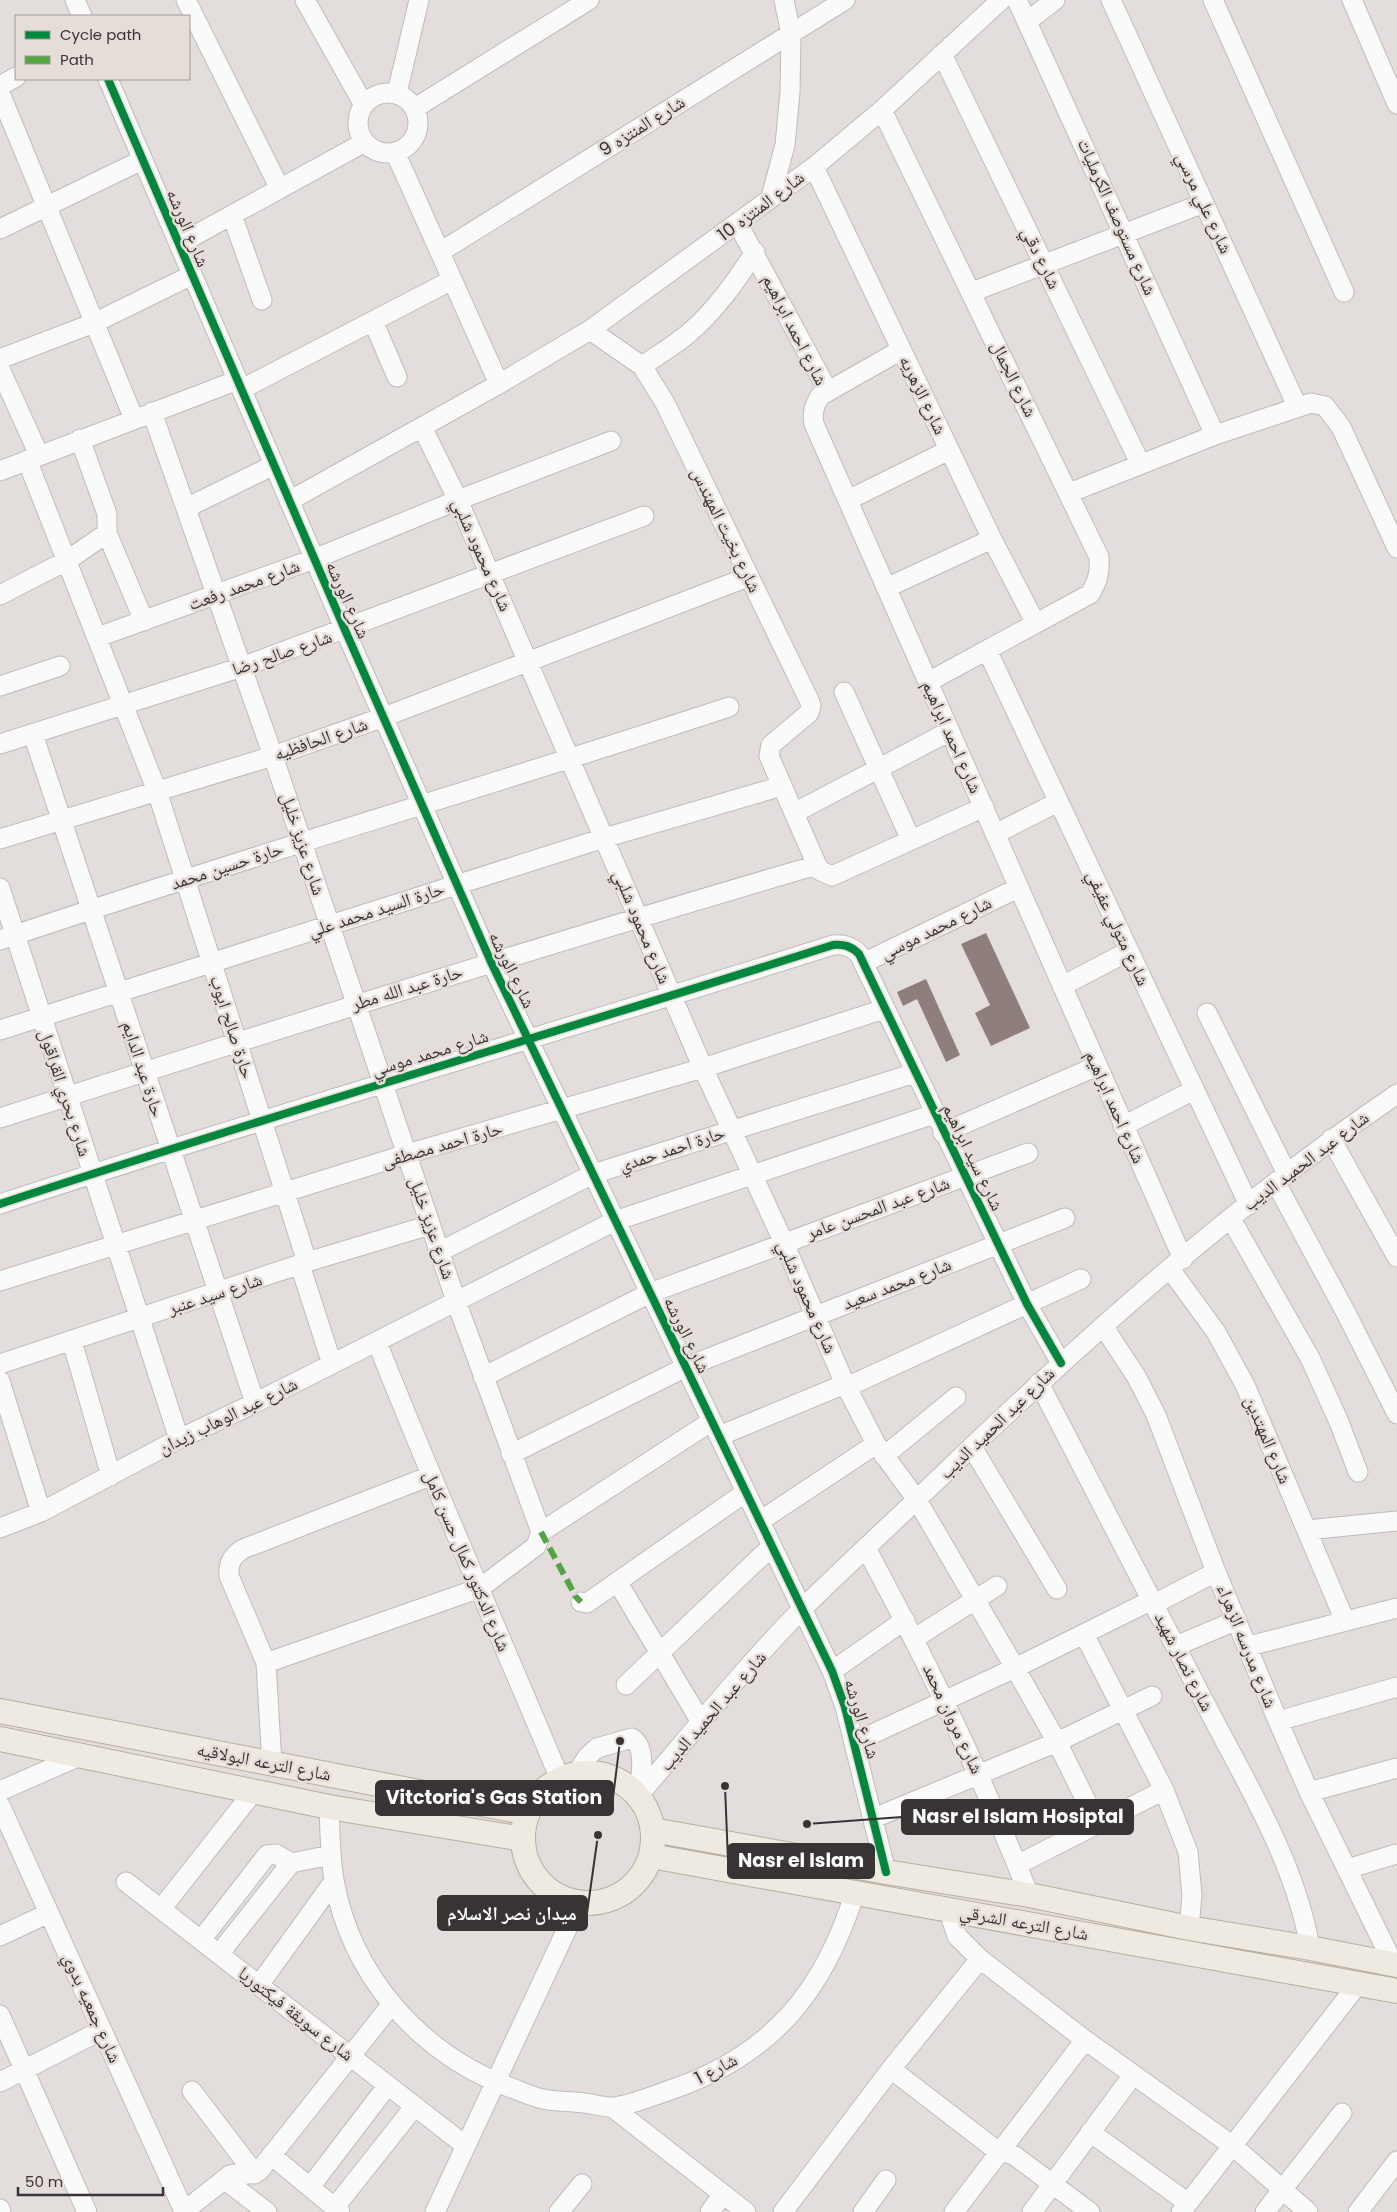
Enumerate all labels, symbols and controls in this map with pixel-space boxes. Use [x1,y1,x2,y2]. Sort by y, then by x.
legend [15,15,190,80]
text: Cycle path [60,24,141,45]
text: Path [60,49,94,70]
street label: شارع المنتزه 9 [594,89,690,162]
street label: شارع مستوصف الكرمليات [1072,135,1163,299]
street label: شارع علي مرسي [1168,148,1239,259]
street label: شارع المنتزه 10 [712,165,809,247]
street label: شارع الورشه [161,185,216,271]
street label: شارع دقي [1013,222,1067,294]
street label: شارع احمد ابراهيم [757,270,834,390]
street label: شارع الجمال [985,337,1044,421]
street label: شارع الزهريه [894,351,953,439]
street label: شارع بخيت المهندس [685,463,768,597]
street label: شارع محمود شلبي [444,494,519,616]
street label: شارع محمد رفعت [185,553,303,616]
street label: شارع الورشه [320,557,377,643]
street label: شارع صالح رضا [229,624,335,681]
street label: شارع احمد ابراهيم [916,676,989,797]
street label: شارع الحافظيه [271,711,371,766]
street label: شارع عزيز خليل [275,789,332,898]
street label: حارة حسين محمد [168,836,286,895]
street label: شارع محمود شلبي [605,866,678,988]
street label: شارع متولي عفيفي [1078,866,1156,991]
street label: حارة السيد محمد علي [305,876,448,946]
street label: شارع محمد موسي [876,890,997,968]
street label: شارع الورشه [483,927,542,1012]
street label: حارة عبد الله مطر [347,959,466,1017]
street label: حارة صالح ايوب [204,972,261,1082]
street label: حارة عبد الدايم [116,1018,171,1120]
street label: شارع محمد موسي [368,1023,492,1085]
street label: شارع بحري القراقول [31,1026,98,1161]
street label: شارع احمد ابراهيم [1079,1046,1152,1167]
street label: شارع سيد ابراهيم [937,1099,1010,1215]
street label: شارع عبد الحميد الديب [1238,1105,1374,1216]
street label: حارة احمد مصطفى [379,1115,505,1174]
street label: حارة احمد حمدي [616,1120,729,1180]
street label: شارع عبد المحسن عامر [802,1170,953,1245]
street label: شارع عزيز خليل [403,1173,462,1282]
street label: شارع محمود شلبي [769,1236,844,1358]
street label: شارع محمد سعيد [839,1251,955,1316]
street label: شارع سيد عنبر [164,1267,265,1321]
street label: شارع الورشه [658,1292,717,1377]
street label: شارع عبد الحميد الديب [933,1361,1060,1484]
street label: شارع عبد الوهاب زيدان [154,1371,302,1460]
street label: شارع المهتدين [1239,1392,1298,1488]
street label: شارع الدكتور كمال حسن كامل [418,1466,517,1655]
street label: شارع مدرسه الزهراء [1211,1580,1284,1711]
street label: شارع نصار شهيد [1149,1608,1220,1716]
street label: شارع عبد الحميد الديب [653,1645,772,1776]
street label: شارع مروان محمد [917,1660,990,1778]
street label: شارع الورشه [838,1676,886,1762]
street label: شارع الترعه البولاقيه [195,1736,333,1787]
callout: Vitctoria's Gas Station [376,1781,613,1815]
text: Vitctoria's Gas Station [386,1784,602,1811]
callout: Nasr el Islam Hosiptal [902,1800,1133,1834]
text: Nasr el Islam Hosiptal [912,1803,1124,1830]
callout: Nasr el Islam [728,1844,874,1878]
text: Nasr el Islam [738,1847,864,1874]
callout: ميدان نصر الاسلام [438,1896,587,1930]
street label: شارع الترعه الشرقي [957,1899,1090,1949]
text: ميدان نصر الاسلام [447,1900,577,1927]
street label: شارع جمعيه بدوي [55,1949,128,2068]
street label: شارع سويقة فيكتوريا [233,1961,359,2067]
street label: شارع 1 [690,2047,741,2090]
scale bar [18,2164,162,2196]
text: 50 m [25,2171,63,2192]

